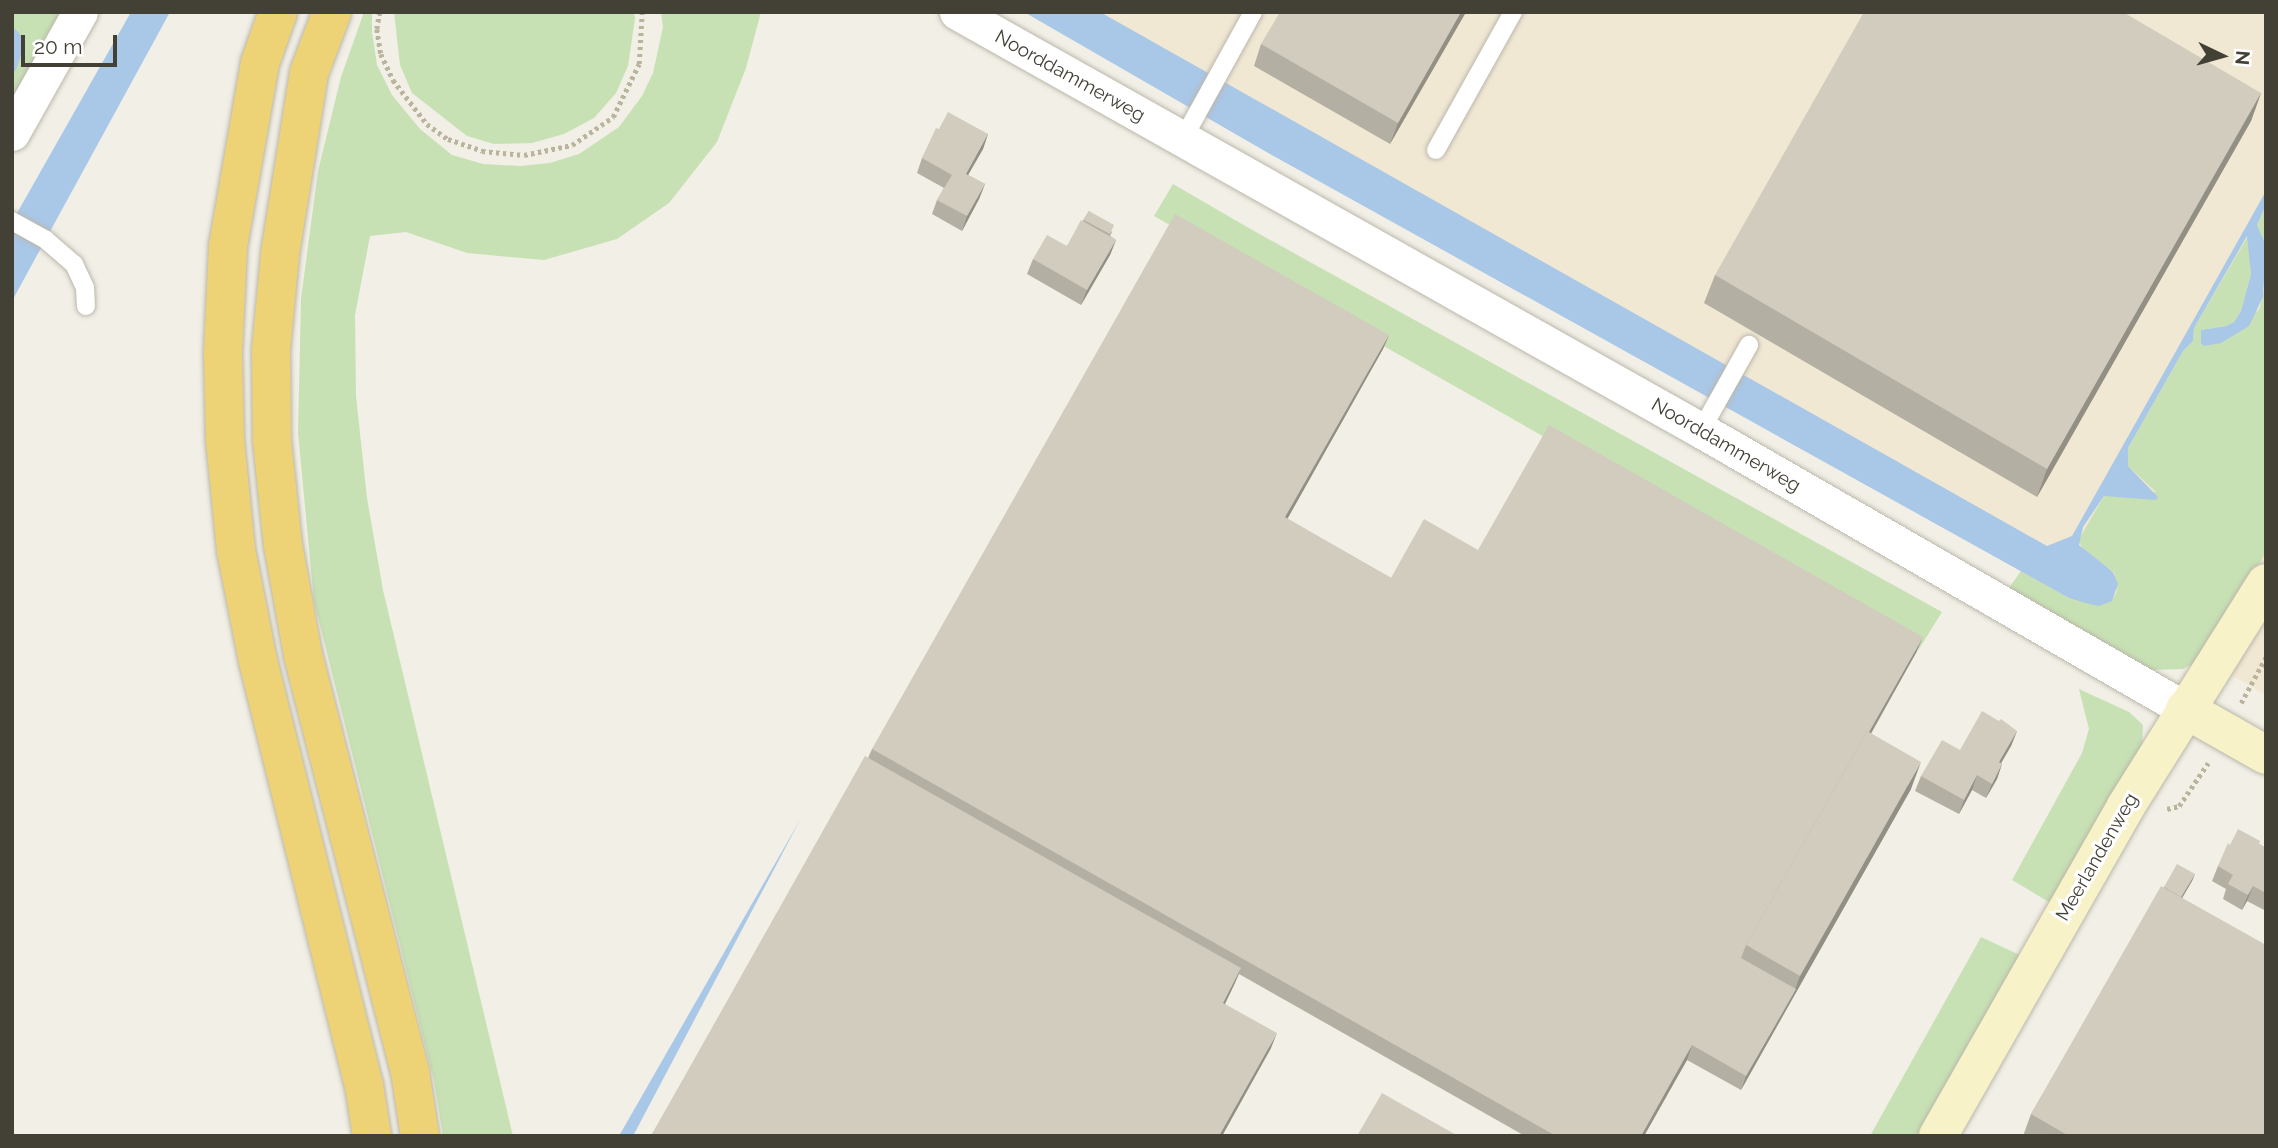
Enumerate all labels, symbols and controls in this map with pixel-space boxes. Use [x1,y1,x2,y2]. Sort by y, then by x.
scale bar [24,21,121,65]
north arrow [2187,21,2257,91]
street label: Noorddammerweg [991,25,1149,127]
text: 20 m [34,34,82,59]
text: N [2231,50,2255,66]
street label: Noorddammerweg [1647,393,1805,497]
street label: Meerlandenweg [2051,789,2143,925]

